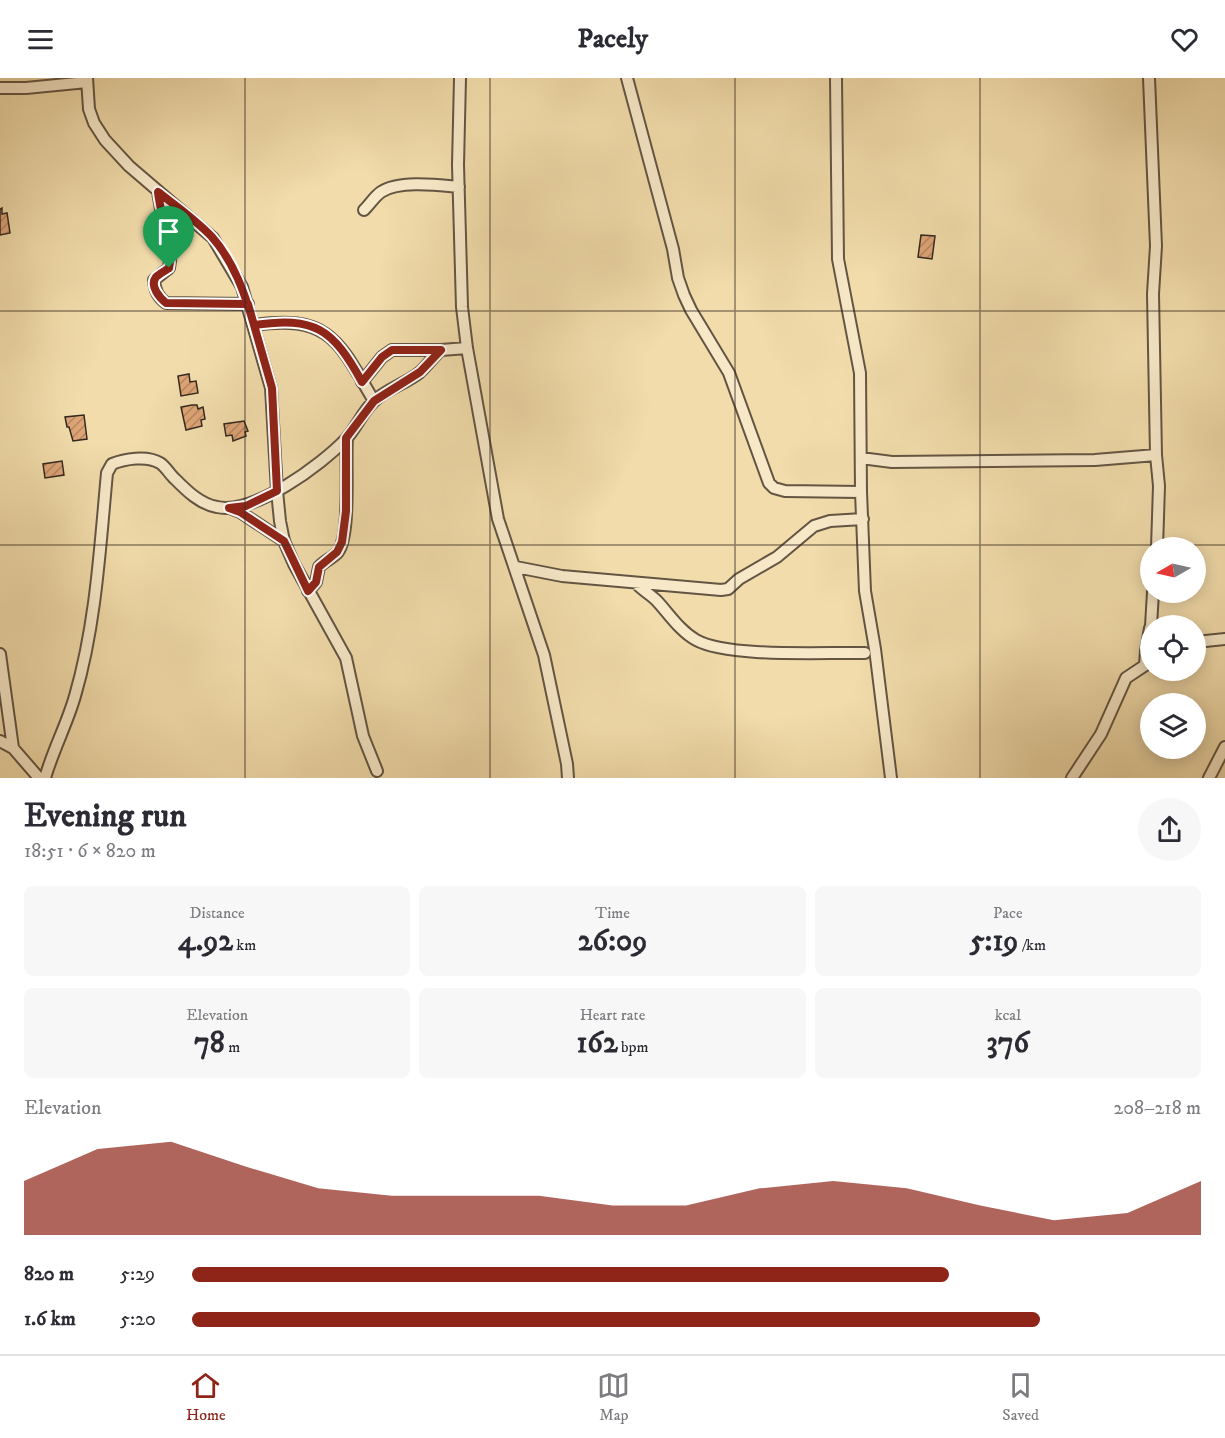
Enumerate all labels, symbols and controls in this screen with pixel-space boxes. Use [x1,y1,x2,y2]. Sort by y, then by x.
text: Pacely [577,22,648,56]
icon: menu [24,23,57,56]
icon: heart [1168,23,1201,56]
pin [143,206,194,268]
icon: arrive [152,215,185,248]
north arrow [1140,537,1206,603]
map controls [1140,537,1206,759]
button: locate [1140,615,1206,681]
button: layers [1140,693,1206,759]
text: Evening run [24,796,186,837]
button: share [1138,798,1201,861]
text: 18:51 · 6 × 820 m [24,839,156,864]
text: Distance [190,903,245,923]
text: Time [595,903,630,923]
text: Pace [993,903,1023,923]
text: 4.92 [178,923,233,960]
text: 26:09 [578,923,647,960]
text: 5:19 [970,923,1018,960]
text: km [233,935,256,955]
text: /km [1018,935,1046,955]
text: Elevation [186,1005,248,1025]
text: Heart rate [580,1005,645,1025]
text: kcal [995,1005,1021,1025]
text: 78 [194,1025,225,1062]
text: 162 [576,1025,618,1062]
text: 376 [987,1025,1029,1062]
text: m [225,1037,240,1057]
text: bpm [618,1037,649,1057]
text: Elevation [24,1096,101,1121]
text: 208–218 m [1113,1096,1201,1121]
text: 820 m [24,1262,74,1287]
text: 5:29 [120,1262,155,1287]
text: 1.6 km [24,1307,76,1332]
text: 5:20 [120,1307,156,1332]
tab: Home [186,1369,226,1425]
tab: Map [597,1369,630,1425]
tab: Saved [1002,1369,1039,1425]

